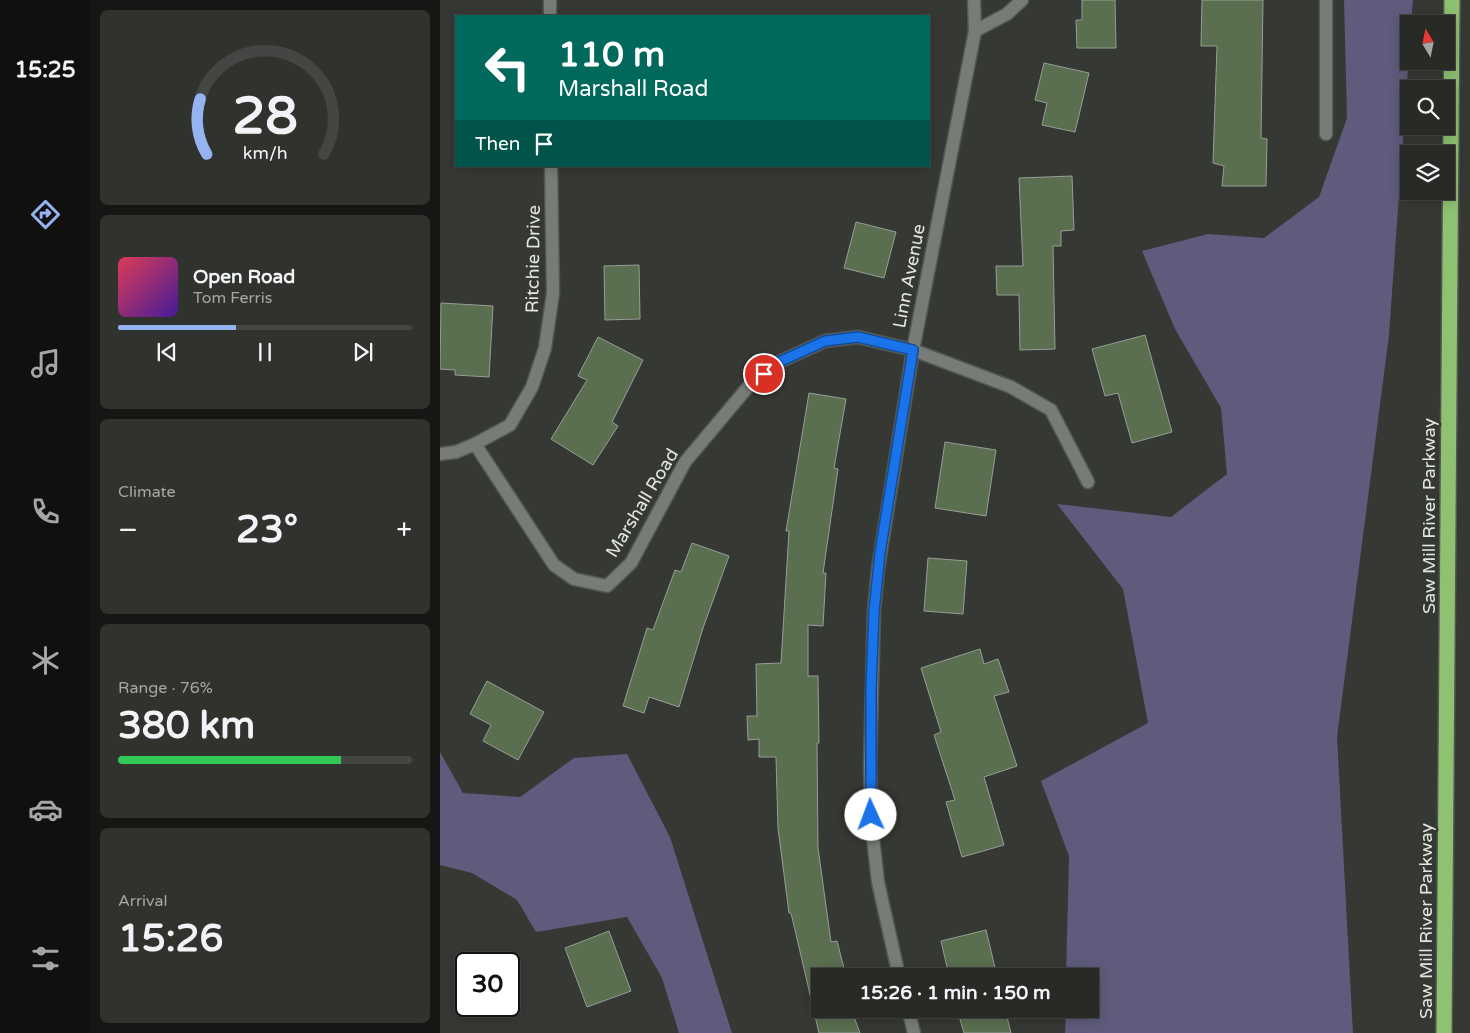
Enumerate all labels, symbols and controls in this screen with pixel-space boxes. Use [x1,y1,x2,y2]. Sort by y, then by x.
north arrow [1400,15,1455,70]
map controls [1400,15,1455,200]
text: 110 m [558,34,665,76]
icon: left [475,35,540,100]
text: 15:25 [15,57,75,83]
text: Marshall Road [558,76,708,102]
button: search [1400,80,1455,135]
text: 28 [232,85,298,148]
icon: arrive [530,130,558,158]
text: Then [475,133,520,155]
text: km/h [243,143,287,164]
button: layers [1400,145,1455,200]
icon: directions [28,197,63,232]
street label: Ritchie Drive [521,205,545,313]
street label: Linn Avenue [888,222,930,330]
text: Open Road [193,266,295,288]
text: Tom Ferris [193,288,272,308]
icon: previous [153,338,181,366]
icon: pause [251,338,279,366]
icon: next [349,338,377,366]
icon: music [28,346,63,381]
pin [743,353,785,395]
icon: arrive [750,360,778,388]
street label: Saw Mill River Parkway [1418,418,1440,614]
street label: Marshall Road [601,445,683,561]
text: Climate [118,482,176,502]
icon: phone [28,494,63,529]
text: 23° [236,507,298,553]
text: − [118,513,138,547]
text: + [396,513,412,547]
icon: climate [28,643,63,678]
text: Range · 76% [118,678,213,698]
text: 380 km [118,703,255,749]
position arrow [844,788,896,840]
icon: car [28,792,63,827]
street label: Saw Mill River Parkway [1415,823,1437,1019]
text: Arrival [118,891,167,911]
text: 15:26 [118,916,223,962]
icon: filters [28,941,63,976]
speed limit sign: 30 [455,952,520,1017]
text: 15:26 · 1 min · 150 m [859,982,1051,1004]

